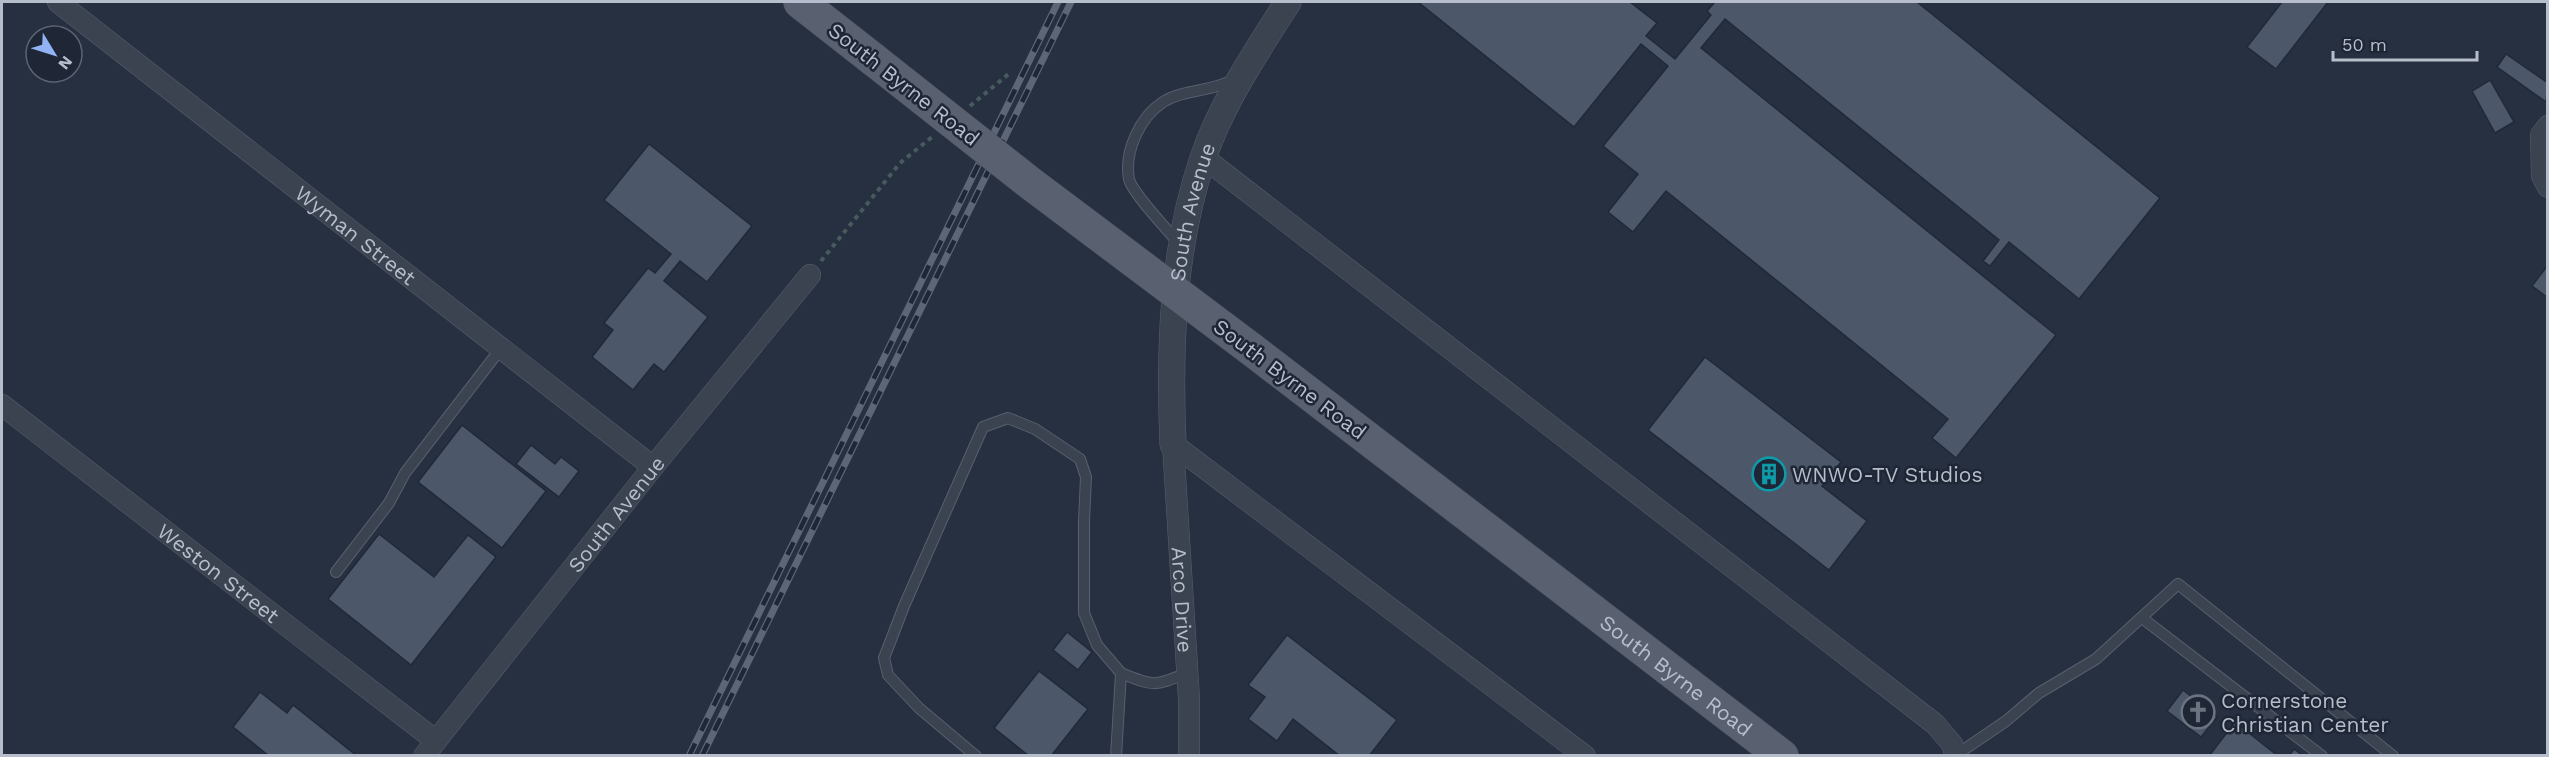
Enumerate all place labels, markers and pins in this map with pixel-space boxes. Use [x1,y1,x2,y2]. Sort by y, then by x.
building icon: WNWO-TV Studios [1751,456,1787,492]
place label: WNWO-TV Studios [1792,462,1982,487]
place label: Cornerstone Christian Center [2221,688,2389,737]
church icon: Cornerstone Christian Center [2180,694,2216,730]

